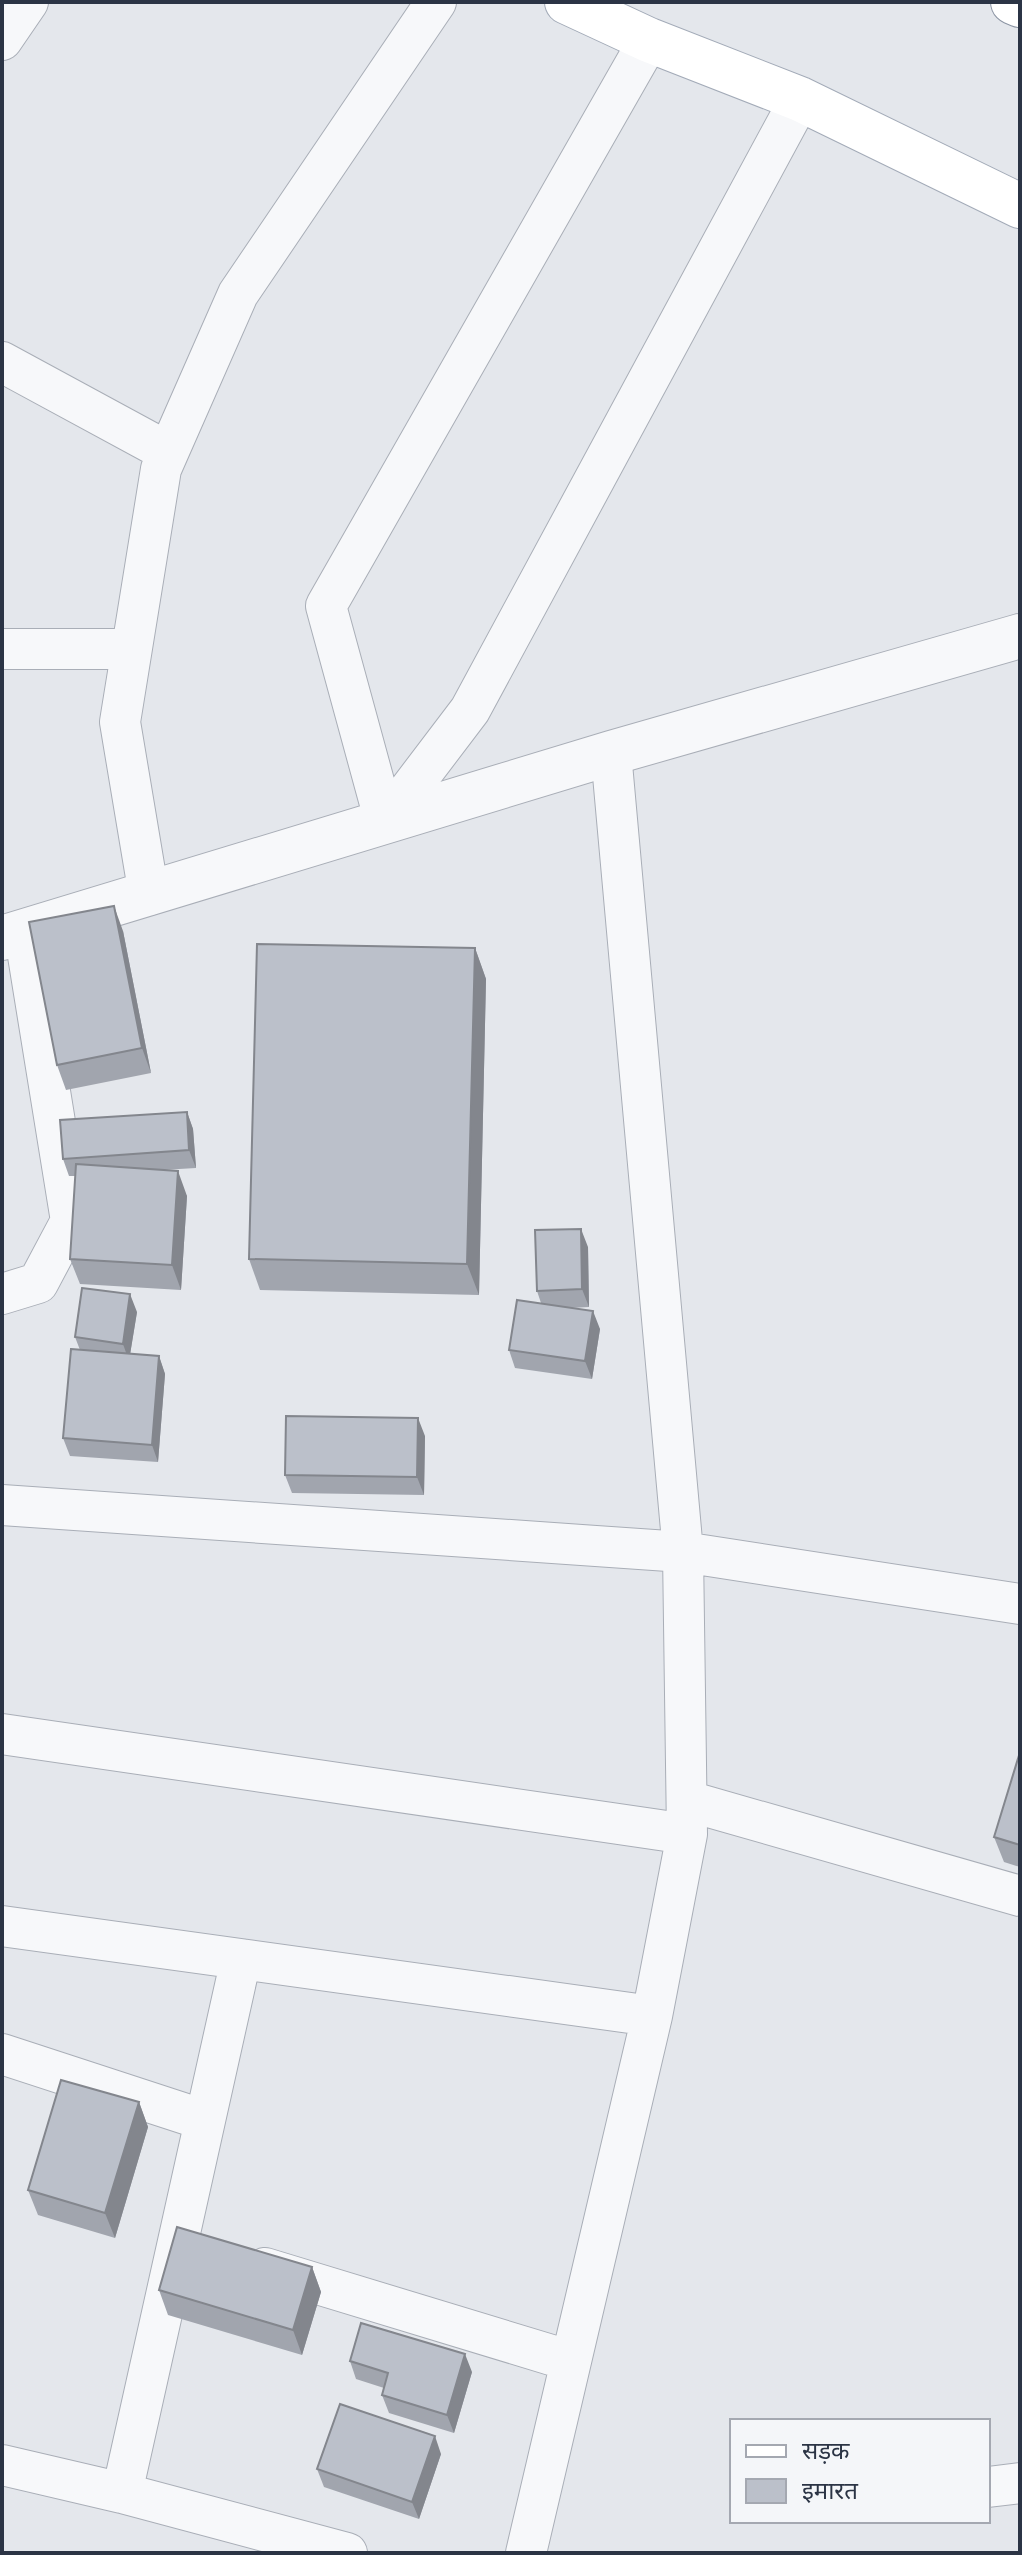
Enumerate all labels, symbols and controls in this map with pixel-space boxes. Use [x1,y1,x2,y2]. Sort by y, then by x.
legend [730,2419,990,2523]
text: सड़क [802,2437,850,2465]
text: इमारत [802,2477,859,2505]

